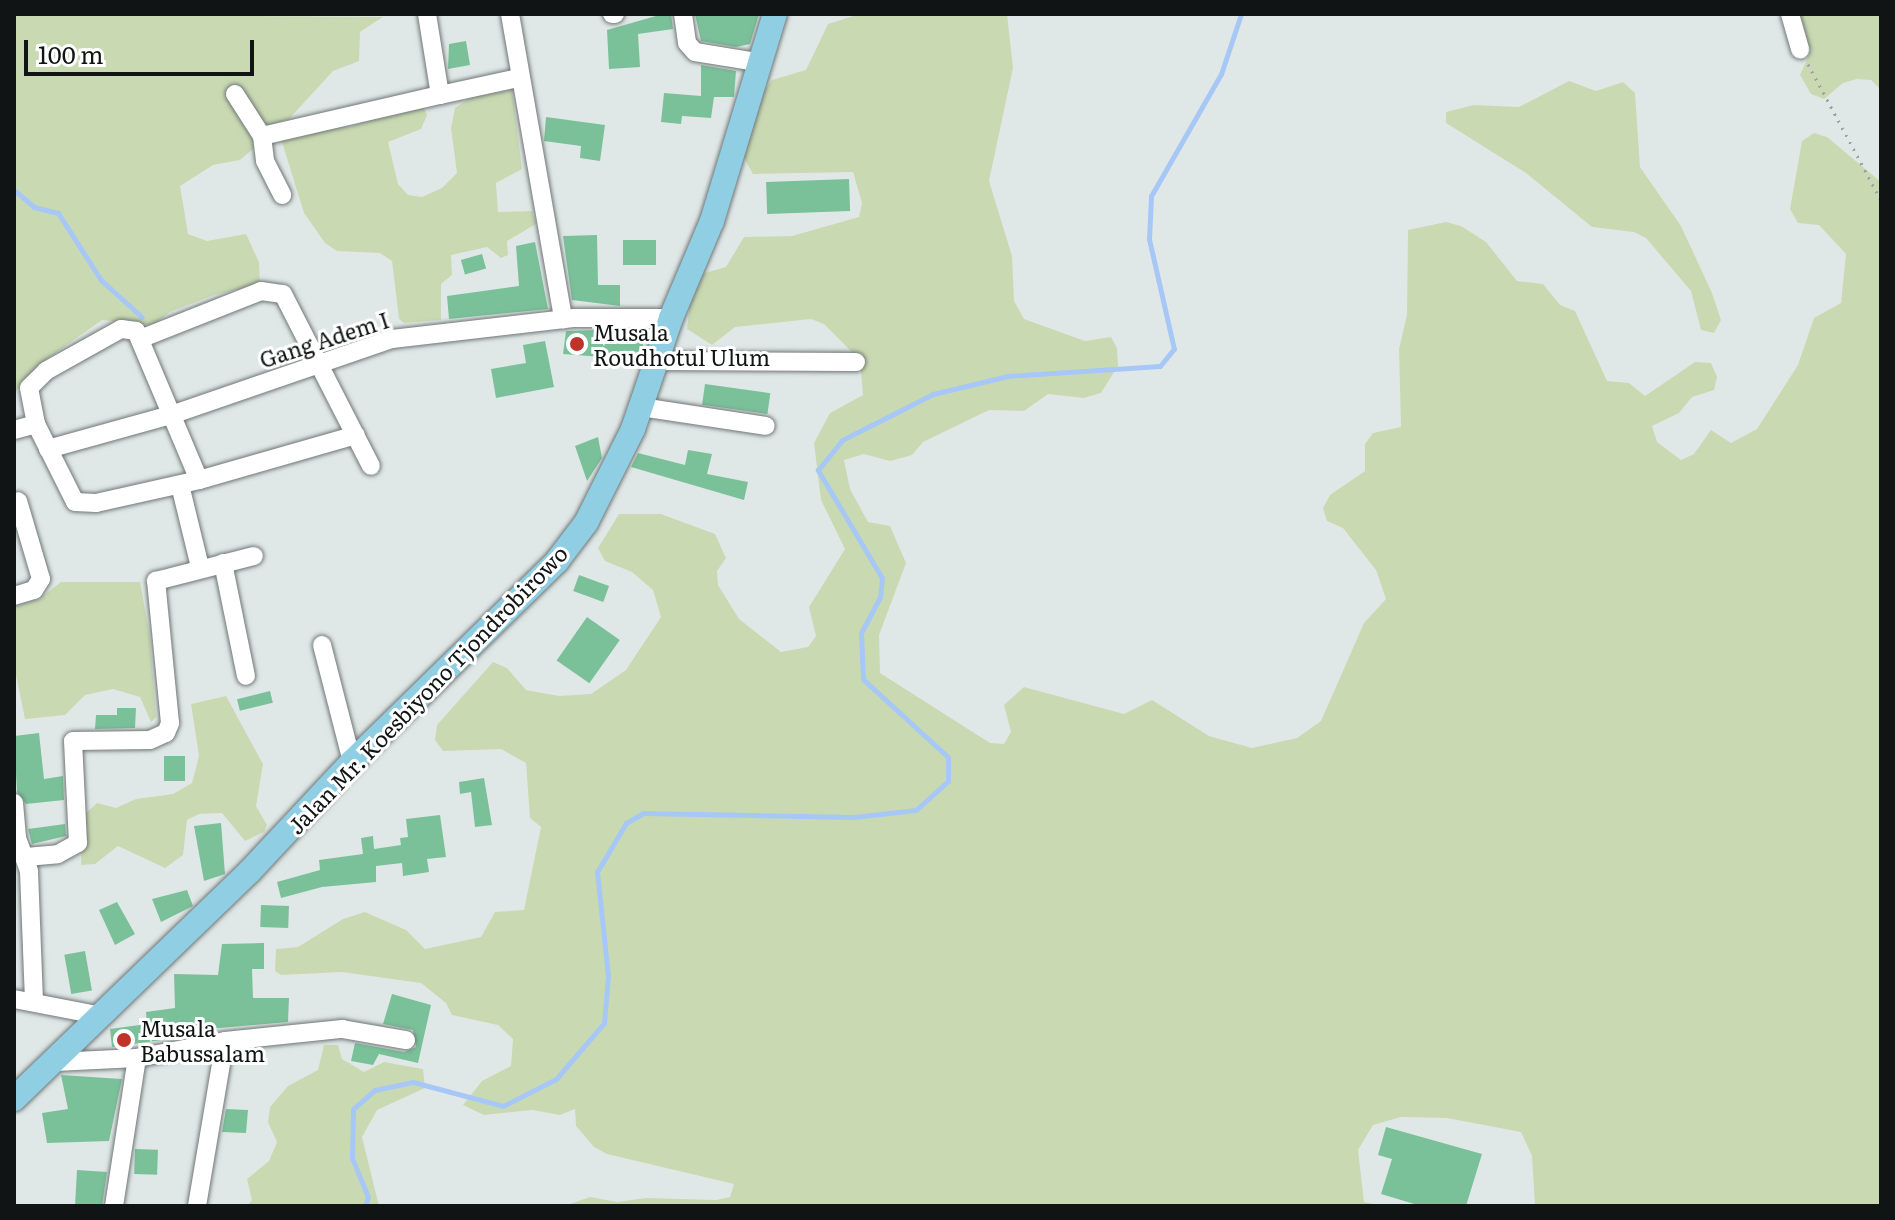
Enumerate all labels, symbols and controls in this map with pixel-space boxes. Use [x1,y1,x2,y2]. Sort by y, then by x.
scale bar [28,24,258,74]
text: 100 m [38,36,104,71]
street label: Gang Adem I [256,306,392,372]
place label: Musala Roudhotul Ulum [593,318,770,370]
marker: Musala Roudhotul Ulum [568,335,586,353]
street label: Jalan Mr. Koesbiyono Tjondrobirowo [282,539,572,839]
place label: Musala Babussalam [140,1014,265,1066]
marker: Musala Babussalam [115,1031,133,1049]

